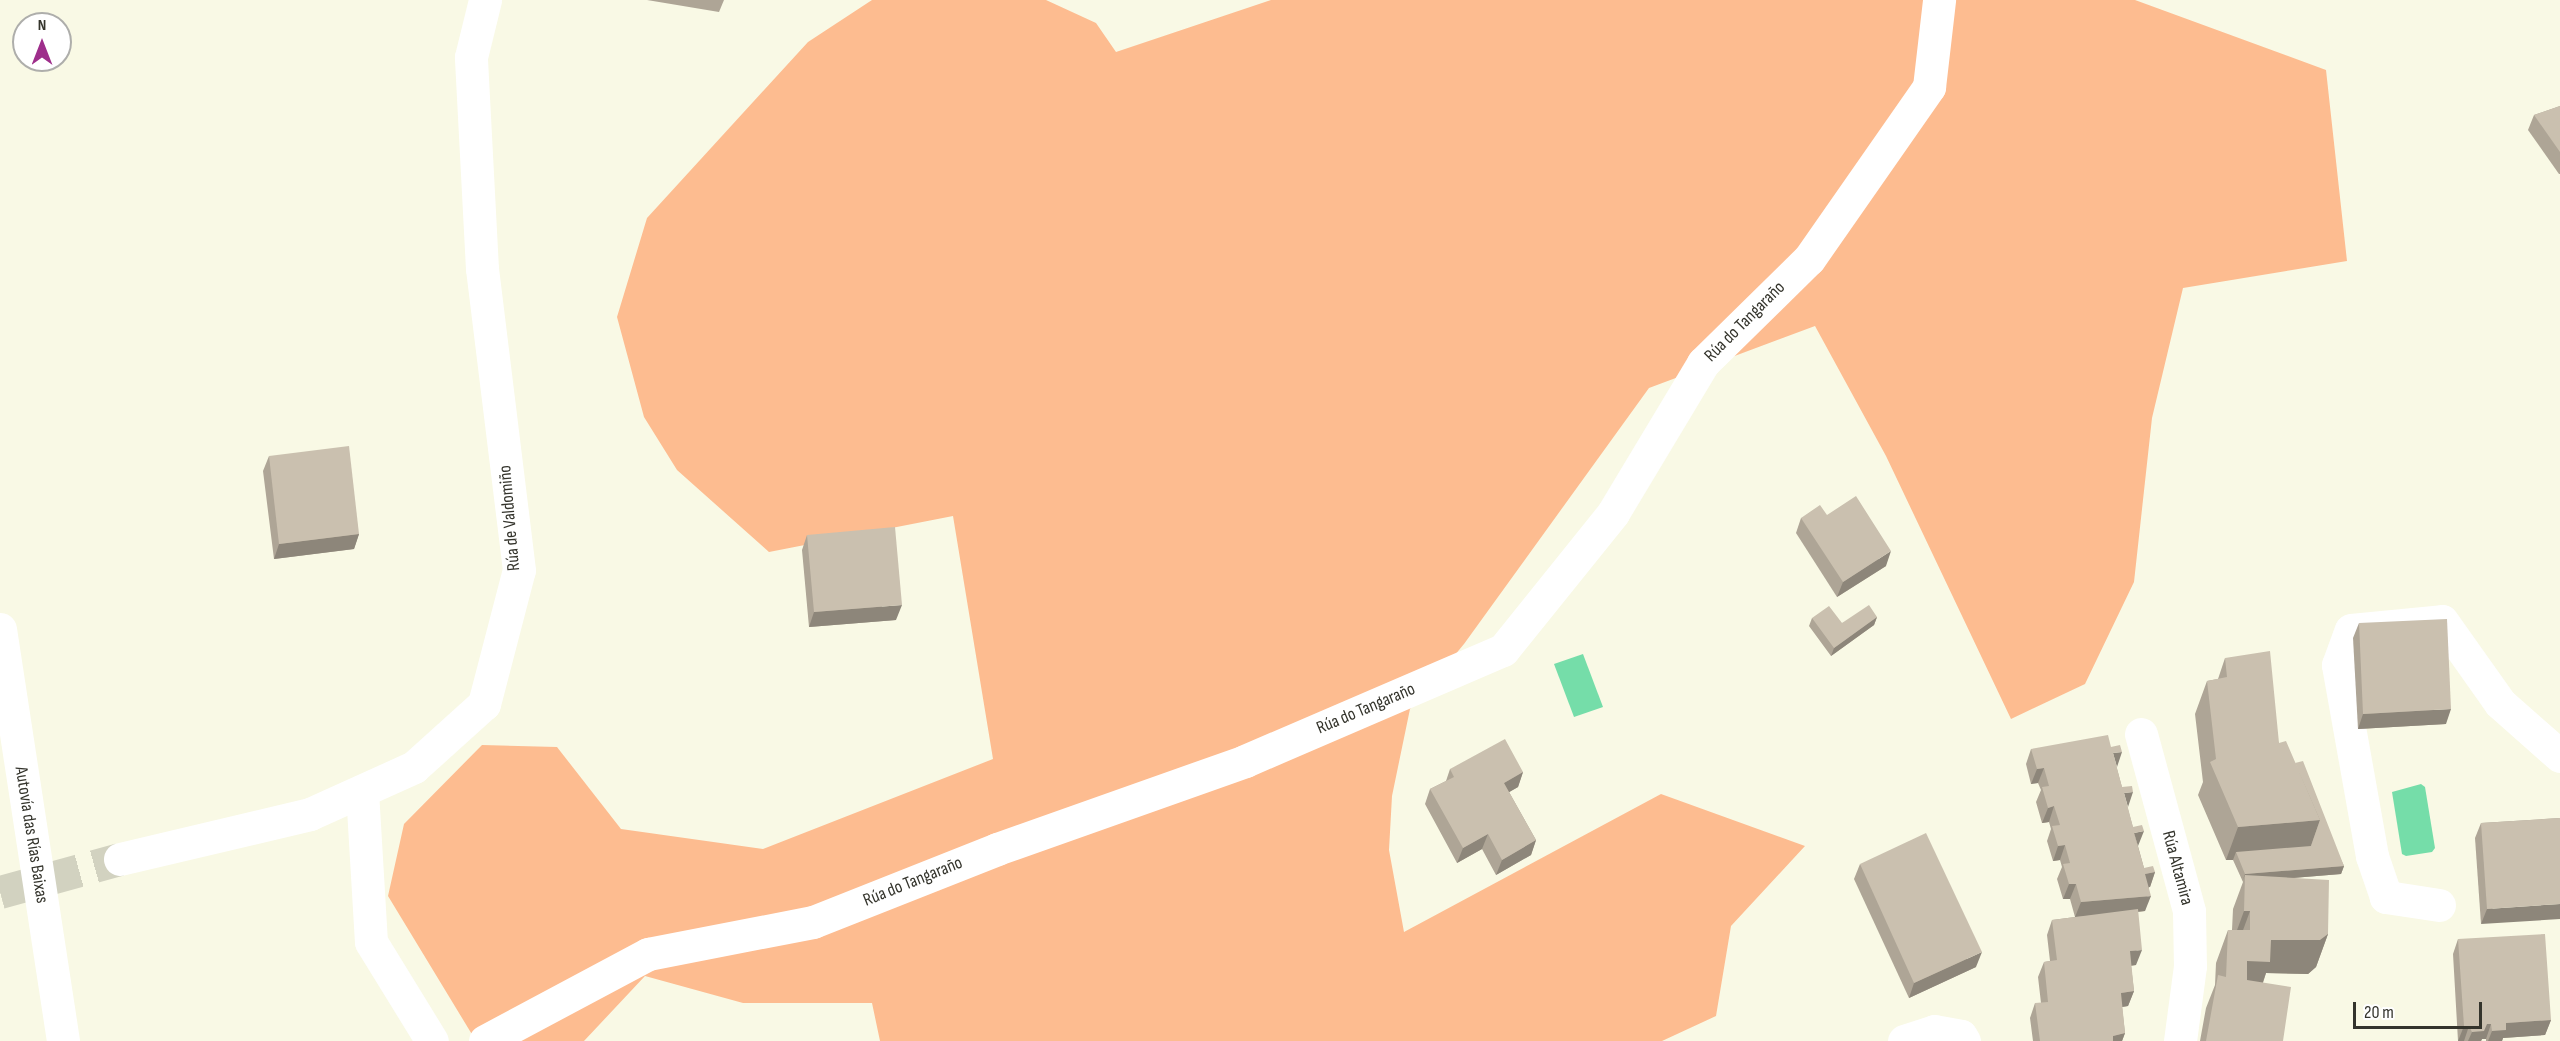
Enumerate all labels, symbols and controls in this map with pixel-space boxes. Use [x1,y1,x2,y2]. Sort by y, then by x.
north arrow [12,12,72,72]
text: N [38,16,46,35]
street label: Rúa do Tangaraño [1700,277,1790,367]
street label: Rúa de Valdomiño [495,464,525,572]
street label: Rúa do Tangaraño [1313,679,1419,739]
street label: Autovía das Rías Baixas [10,765,52,905]
street label: Rúa Altamira [2157,829,2197,907]
street label: Rúa do Tangaraño [860,852,966,912]
scale bar [2356,990,2485,1028]
text: 20 m [2364,1002,2394,1023]

